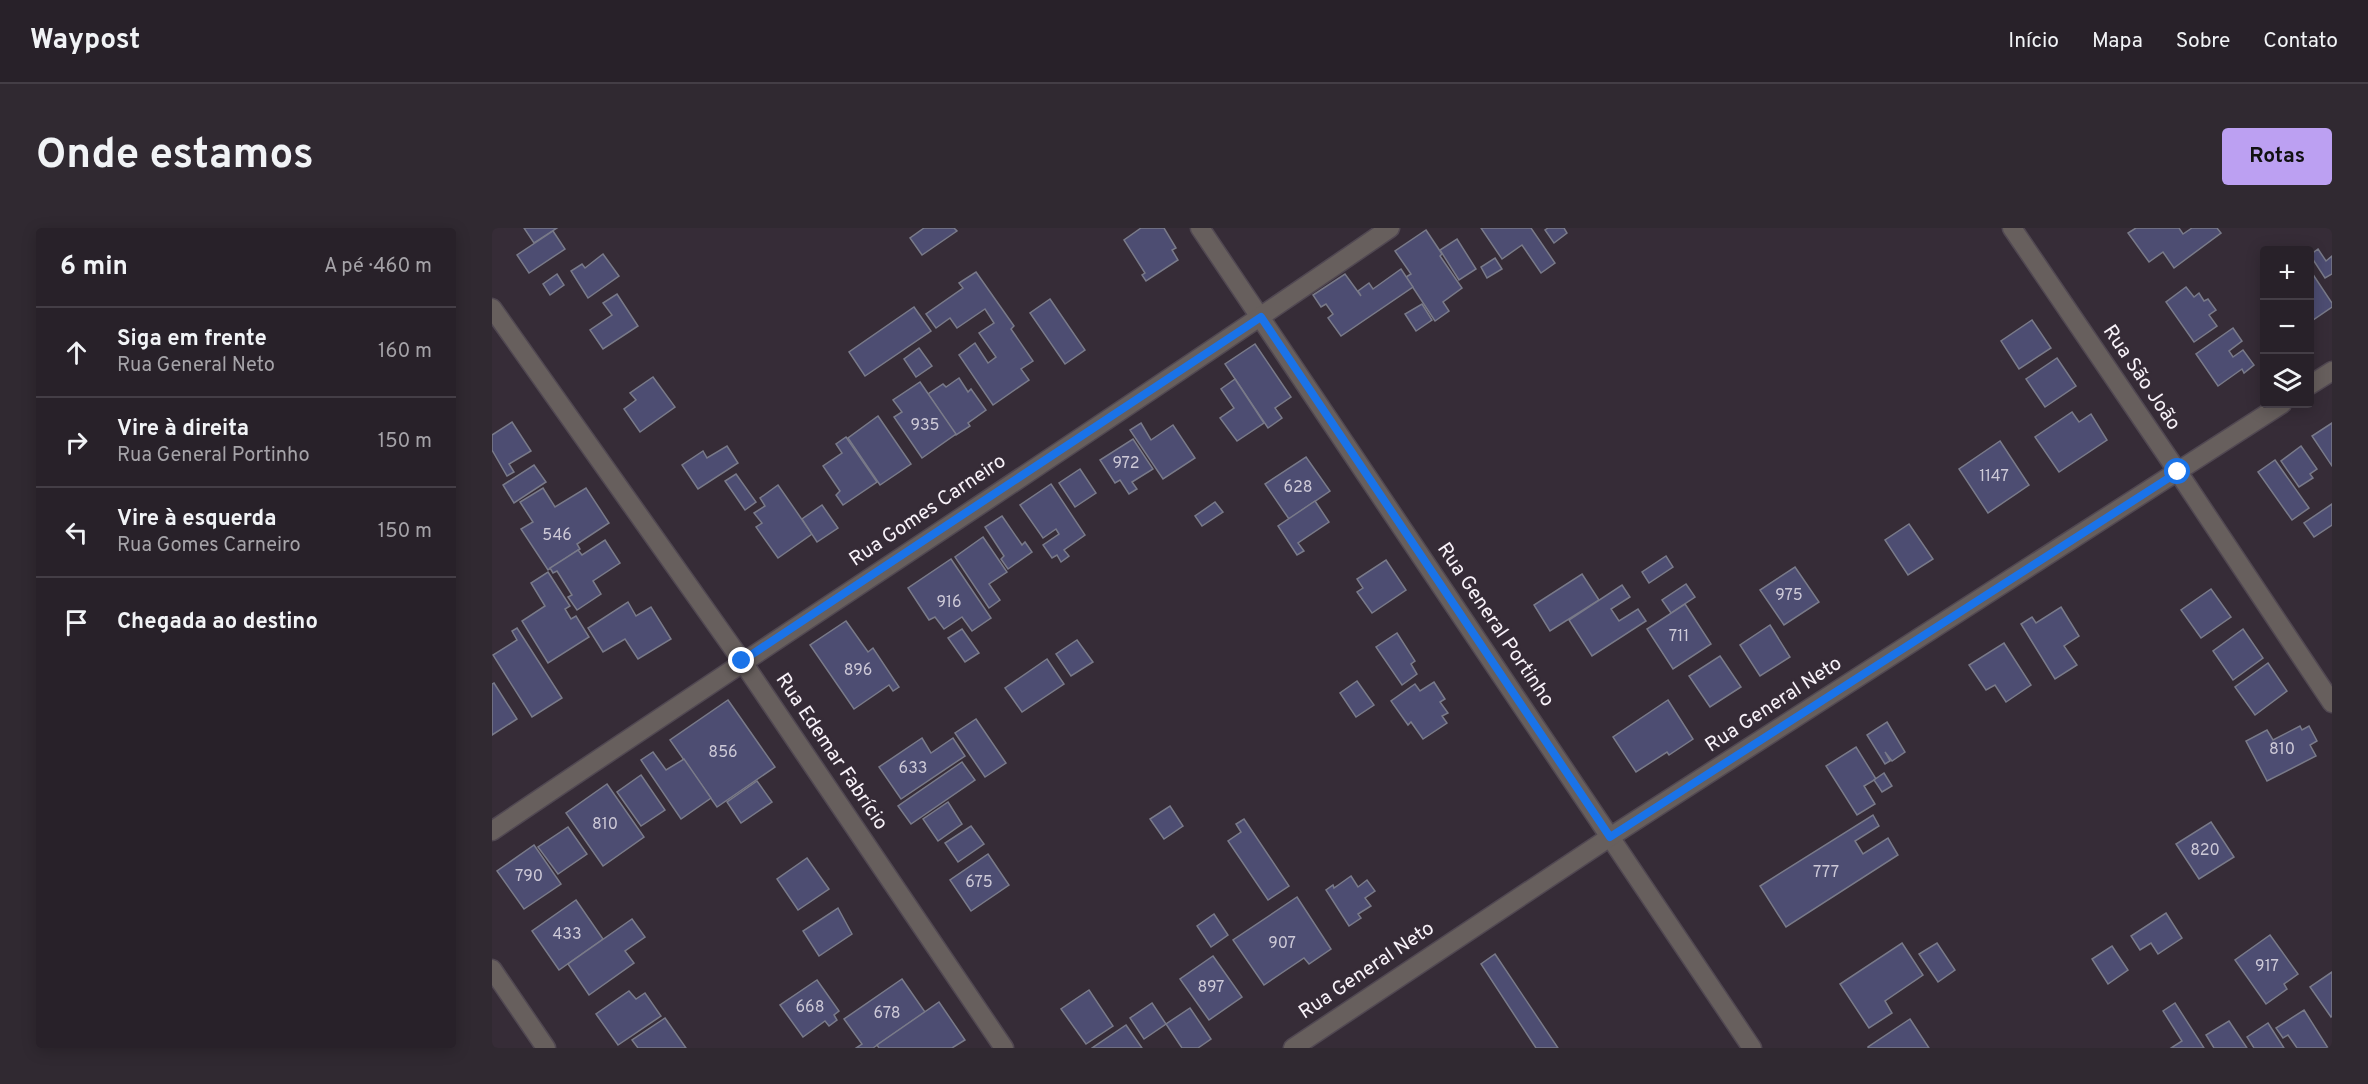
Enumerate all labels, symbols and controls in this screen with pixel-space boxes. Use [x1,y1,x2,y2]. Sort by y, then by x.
text: Waypost [30,23,140,59]
text: Início [2008,28,2059,55]
text: Mapa [2092,28,2143,55]
text: Sobre [2176,28,2230,55]
text: Contato [2263,28,2338,55]
button: Rotas [2222,128,2332,185]
text: Onde estamos [36,130,314,183]
map controls [2260,246,2314,408]
button: + [2260,246,2314,300]
text: 6 min [60,251,128,284]
text: A pé · 460 m [324,254,432,280]
button: − [2260,300,2314,354]
street label: Rua São João [2096,320,2186,436]
text: Siga em frente [117,326,267,353]
icon: ahead [60,336,93,369]
text: 160 m [378,339,432,365]
text: Rua General Neto [117,353,275,379]
button: layers [2260,354,2314,408]
text: Vire à direita [117,416,249,443]
house number: 935 [910,416,940,436]
icon: right [60,426,93,459]
text: 150 m [378,429,432,455]
text: Rua General Portinho [117,443,310,469]
street label: Rua Gomes Carneiro [845,449,1011,573]
house number: 972 [1113,454,1139,474]
route start [2164,458,2190,484]
house number: 1147 [1979,467,2009,487]
house number: 628 [1283,478,1313,498]
text: Vire à esquerda [117,506,276,533]
icon: left [60,516,93,549]
text: 150 m [378,519,432,545]
house number: 546 [542,526,572,546]
text: Rua Gomes Carneiro [117,533,301,559]
street label: Rua General Portinho [1430,538,1560,712]
house number: 975 [1775,586,1803,606]
house number: 916 [936,593,962,613]
icon: arrive [60,606,93,639]
text: Chegada ao destino [117,609,318,636]
house number: 711 [1669,627,1689,647]
route end [728,647,754,673]
street label: Rua General Neto [1701,651,1847,759]
house number: 896 [844,661,872,681]
street label: Rua Edemar Fabrício [769,669,893,835]
house number: 810 [2269,740,2295,760]
house number: 856 [708,743,738,763]
house number: 633 [899,759,927,779]
house number: 810 [592,815,618,835]
house number: 820 [2190,841,2220,861]
house number: 777 [1813,863,1839,883]
house number: 790 [515,867,543,887]
house number: 675 [965,873,993,893]
street label: Rua General Neto [1294,916,1440,1026]
house number: 433 [552,925,582,945]
house number: 907 [1268,934,1296,954]
house number: 917 [2255,957,2279,977]
house number: 897 [1198,978,1224,998]
house number: 668 [796,998,824,1018]
house number: 678 [874,1004,900,1024]

